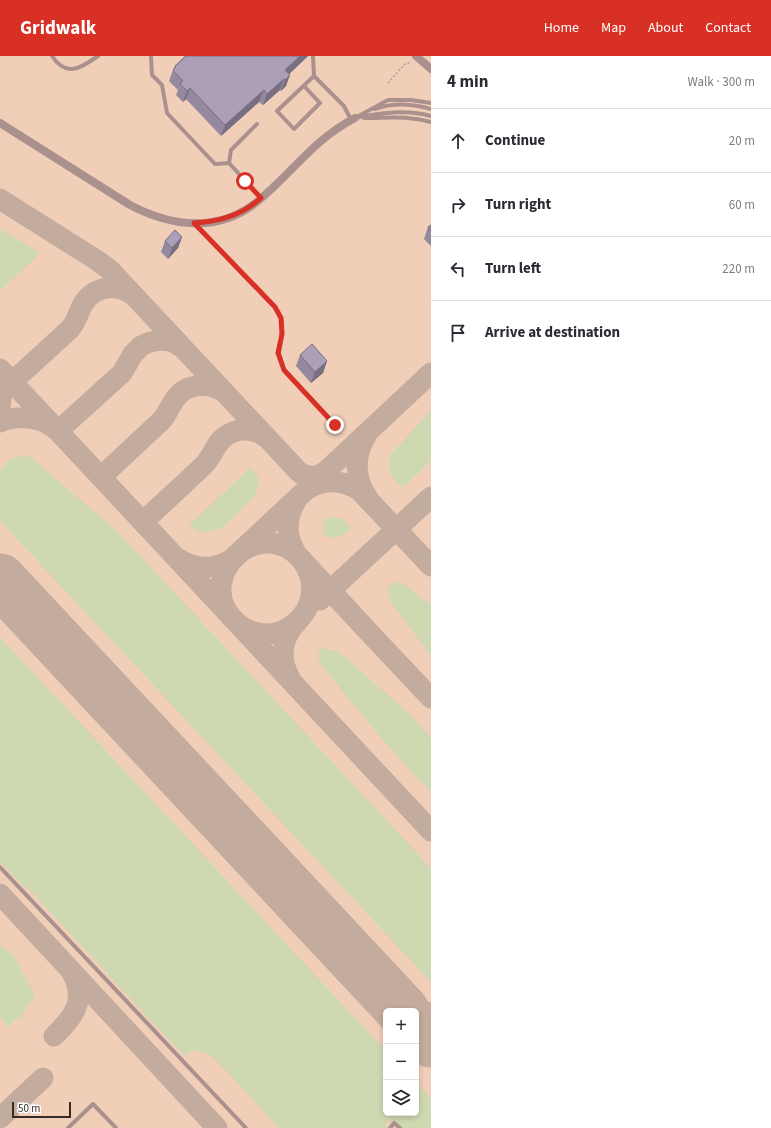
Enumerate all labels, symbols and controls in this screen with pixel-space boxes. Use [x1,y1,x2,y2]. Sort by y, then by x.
text: Gridwalk [20,15,96,42]
text: Home [544,18,579,38]
text: Map [601,18,626,38]
text: About [648,18,683,38]
text: Contact [705,18,751,38]
text: 4 min [447,70,488,94]
text: Walk · 300 m [687,73,755,91]
icon: ahead [447,130,469,152]
text: Continue [485,130,545,151]
text: 20 m [729,132,755,150]
route start [236,172,254,190]
icon: right [447,194,469,216]
text: Turn right [485,194,551,215]
text: 60 m [729,196,755,214]
icon: left [447,258,469,280]
text: Turn left [485,258,541,279]
text: 220 m [722,260,755,278]
icon: arrive [447,322,469,344]
text: Arrive at destination [485,322,620,343]
route end [326,416,344,434]
map controls [383,1008,419,1116]
button: + [383,1008,419,1044]
button: − [383,1044,419,1080]
button: layers [383,1080,419,1116]
scale bar [12,1100,71,1119]
text: 50 m [18,1101,40,1116]

